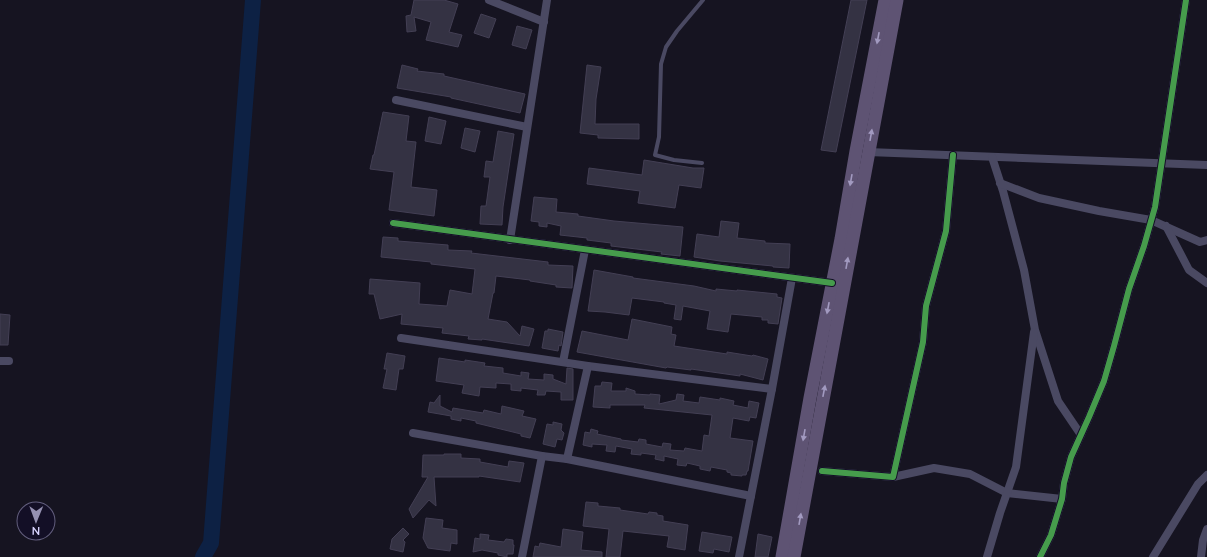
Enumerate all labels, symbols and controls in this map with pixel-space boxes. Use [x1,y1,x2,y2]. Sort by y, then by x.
one-way arrow [874,32,880,44]
one-way arrow [869,129,875,141]
one-way arrow [848,174,854,186]
one-way arrow [845,257,851,269]
one-way arrow [824,302,830,314]
one-way arrow [821,385,827,397]
one-way arrow [801,429,807,442]
north arrow [16,501,56,541]
one-way arrow [798,512,804,525]
text: N [31,525,40,538]

